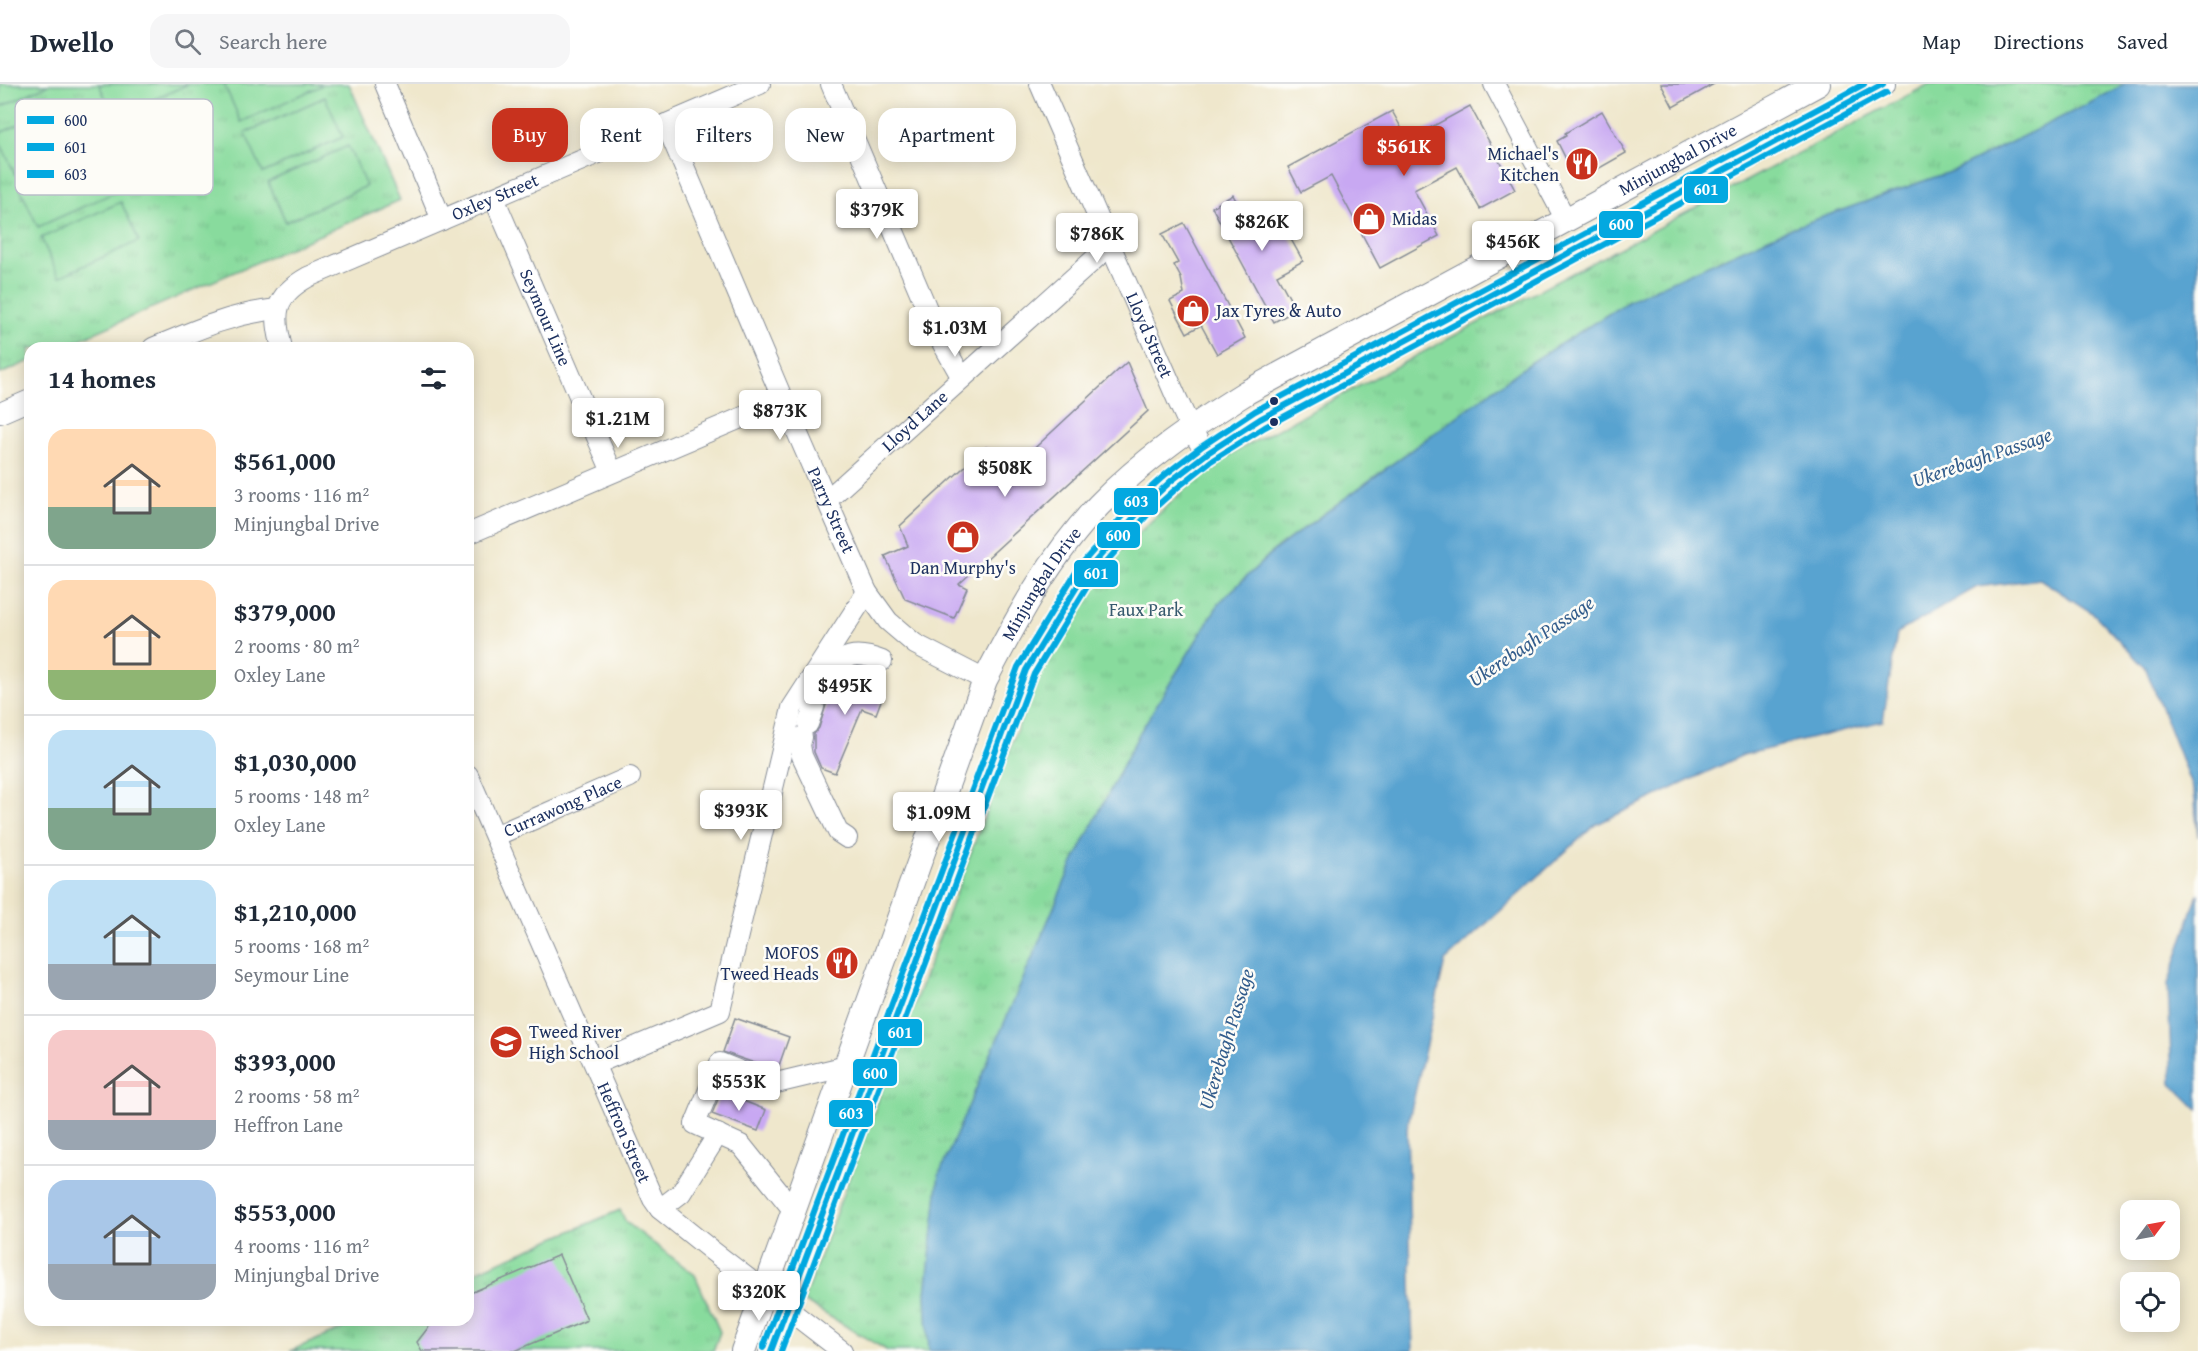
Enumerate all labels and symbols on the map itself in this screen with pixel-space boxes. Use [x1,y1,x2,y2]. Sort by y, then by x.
legend [15,99,213,195]
text: 600 [64,108,87,132]
street label: Minjungbal Drive [1614,116,1742,202]
pin: $561K [1362,126,1446,177]
text: 601 [64,135,87,159]
place label: Michael's Kitchen [1488,140,1559,188]
restaurant icon: Michael's Kitchen [1564,146,1600,182]
text: 603 [64,162,87,186]
street label: Oxley Street [447,166,543,227]
line badge: 601 [1683,175,1729,204]
text: 601 [1694,177,1718,201]
pin: $379K [835,189,919,240]
pin: $826K [1220,201,1304,252]
shop icon: Midas [1351,201,1387,237]
place label: Midas [1392,205,1437,232]
line badge: 600 [1598,210,1644,239]
text: 600 [1609,212,1633,236]
pin: $786K [1055,213,1139,264]
pin: $456K [1471,221,1555,272]
street label: Seymour Line [513,264,579,370]
street label: Lloyd Street [1119,288,1181,383]
shop icon: Jax Tyres & Auto [1175,293,1211,329]
place label: Jax Tyres & Auto [1214,297,1341,324]
pin: $1.03M [906,307,1004,358]
street label: Lloyd Lane [875,383,954,458]
pin: $873K [738,390,822,441]
unlabelled marker [1268,395,1280,407]
pin: $1.21M [569,398,667,449]
unlabelled marker [1268,416,1280,428]
water label: Ukerebagh Passage [1908,419,2055,494]
pin: $508K [963,447,1047,498]
street label: Parry Street [801,463,863,558]
line badge: 603 [1113,487,1159,516]
text: 603 [1124,489,1148,513]
shop icon: Dan Murphy's [945,519,981,555]
street label: Minjungbal Drive [994,521,1088,645]
line badge: 600 [1096,521,1141,549]
text: 600 [1106,523,1130,547]
place label: Dan Murphy's [910,554,1016,581]
line badge: 601 [1073,559,1119,588]
text: 601 [1084,561,1108,585]
water label: Ukerebagh Passage [1462,588,1599,693]
park label: Faux Park [1109,596,1184,623]
pin: $495K [803,665,887,716]
street label: Currawong Place [499,768,626,844]
pin: $393K [699,790,783,841]
pin: $1.09M [890,792,988,843]
place label: MOFOS Tweed Heads [720,939,819,987]
restaurant icon: MOFOS Tweed Heads [824,945,860,981]
water label: Ukerebagh Passage [1190,965,1261,1113]
place label: Tweed River High School [529,1018,622,1066]
line badge: 601 [877,1018,923,1047]
text: 601 [888,1020,912,1044]
school or university icon: Tweed River High School [488,1024,524,1060]
line badge: 600 [852,1058,898,1087]
pin: $553K [697,1061,781,1112]
text: 600 [863,1061,887,1085]
street label: Heffron Street [590,1077,659,1188]
line badge: 603 [828,1099,874,1128]
text: 603 [839,1101,863,1125]
north arrow [2120,1200,2180,1260]
pin: $320K [717,1271,801,1322]

